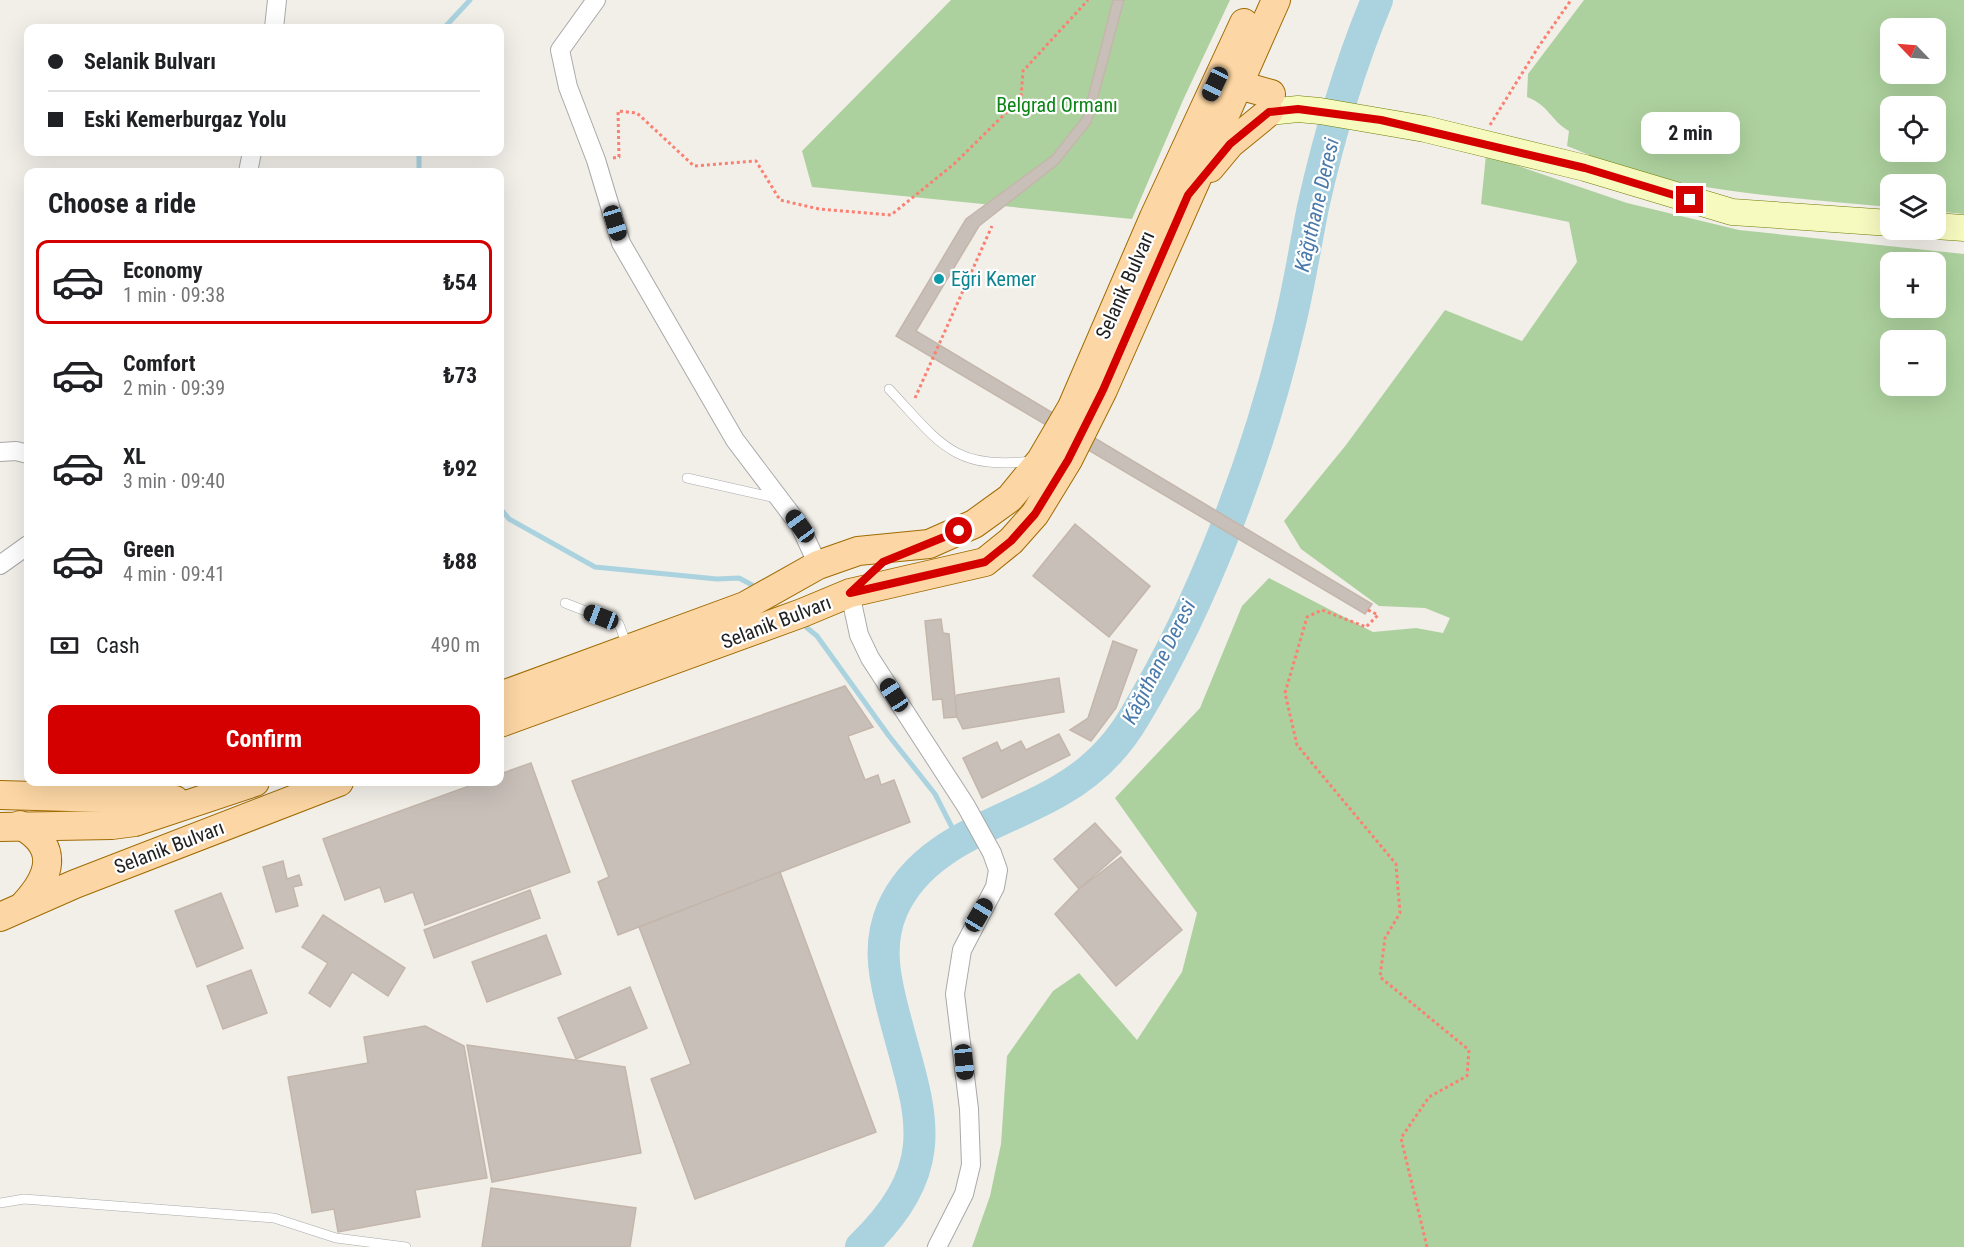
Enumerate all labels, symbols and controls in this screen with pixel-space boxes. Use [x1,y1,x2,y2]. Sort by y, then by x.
north arrow [1880,18,1946,84]
map controls [1880,18,1946,396]
text: Selanik Bulvarı [84,49,216,74]
car [1199,64,1231,104]
park label: Belgrad Ormanı [996,93,1118,117]
button: locate [1880,96,1946,162]
text: Eski Kemerburgaz Yolu [84,107,286,132]
callout: 2 min [1640,113,1740,155]
text: 2 min [1668,121,1713,145]
water label: Kâğıthane Deresi [1290,136,1344,274]
button: layers [1880,174,1946,240]
route end [1676,186,1703,213]
text: Choose a ride [48,188,196,220]
car [601,203,629,243]
street label: Selanik Bulvarı [1090,227,1160,343]
button: + [1880,252,1946,318]
icon: car [51,255,105,309]
text: Economy [123,258,203,283]
place label: Eğri Kemer [951,267,1036,291]
text: ₺54 [443,270,477,295]
marker: Eğri Kemer [932,272,946,286]
text: 1 min · 09:38 [123,283,225,307]
button: − [1880,330,1946,396]
icon: car [51,348,105,402]
text: Comfort [123,351,196,376]
text: ₺73 [443,363,477,388]
text: 2 min · 09:39 [123,376,225,400]
icon: car [51,441,105,495]
text: XL [123,444,146,469]
text: ₺92 [443,456,477,481]
text: 3 min · 09:40 [123,469,225,493]
car [782,506,818,546]
route start [945,517,972,544]
icon: car [51,534,105,588]
text: Green [123,537,175,562]
text: ₺88 [443,549,477,574]
text: 4 min · 09:41 [123,562,225,586]
street label: Selanik Bulvarı [718,590,834,654]
water label: Kâğıthane Deresi [1117,596,1201,728]
car [581,602,621,632]
icon: cash [48,629,81,662]
text: Cash [96,633,140,658]
text: 490 m [431,633,480,657]
car [877,675,911,715]
button: Confirm [48,705,480,774]
street label: Selanik Bulvarı [111,815,227,879]
car [962,895,996,935]
car [953,1043,975,1081]

